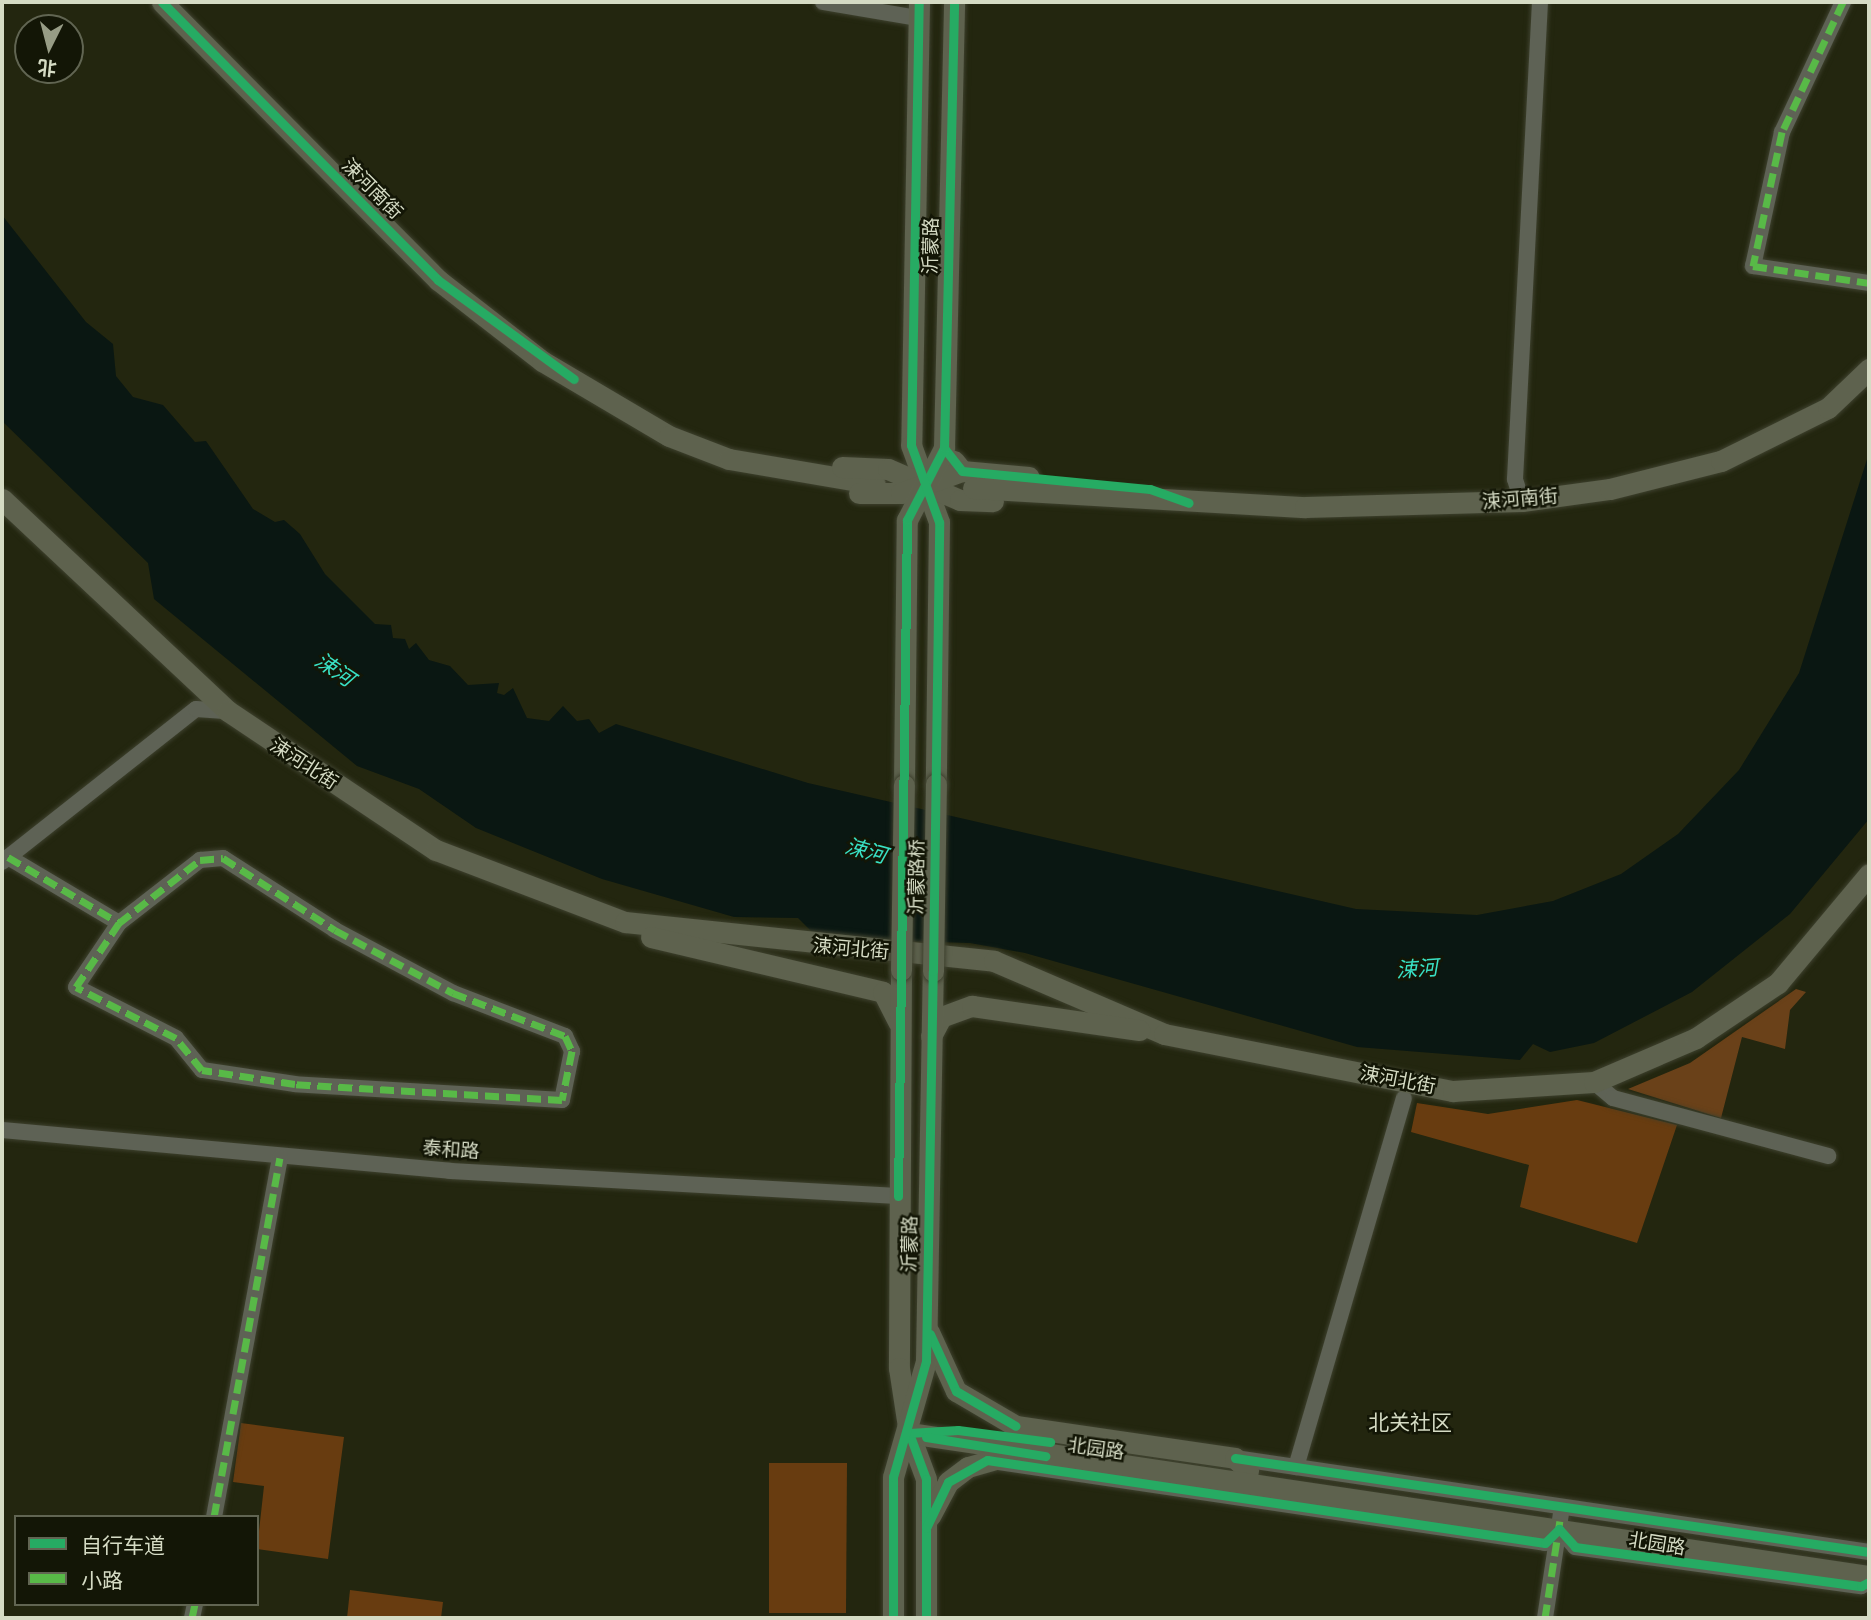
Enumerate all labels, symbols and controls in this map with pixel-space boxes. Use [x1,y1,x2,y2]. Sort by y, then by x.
north arrow [14,14,84,84]
text: 北 [36,54,58,82]
street label: 涑河南街 [337,154,407,224]
street label: 沂蒙路 [919,217,943,275]
street label: 涑河南街 [1481,484,1559,514]
water label: 涑河 [311,647,359,691]
street label: 涑河北街 [266,734,342,794]
water label: 涑河 [842,832,890,868]
street label: 沂蒙路桥 [905,839,929,915]
street label: 涑河北街 [812,934,890,964]
water label: 涑河 [1395,954,1439,982]
street label: 涑河北街 [1359,1062,1437,1098]
street label: 泰和路 [422,1137,480,1163]
street label: 沂蒙路 [898,1215,922,1273]
district label: 北关社区 [1368,1409,1452,1435]
street label: 北园路 [1066,1434,1126,1464]
legend [14,1515,259,1606]
street label: 北园路 [1627,1528,1687,1560]
text: 自行车道 [81,1531,165,1559]
text: 小路 [81,1566,123,1594]

